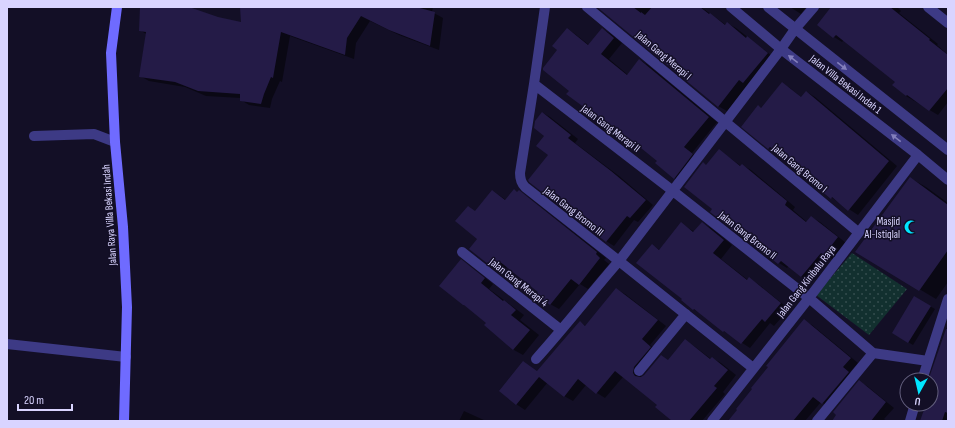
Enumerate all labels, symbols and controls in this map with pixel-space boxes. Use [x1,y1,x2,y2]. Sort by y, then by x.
street label: Jalan Gang Merapi I [632,28,694,82]
street label: Jalan Villa Bekasi Indah 1 [806,52,884,117]
one-way arrow [787,54,798,63]
one-way arrow [837,62,848,70]
street label: Jalan Gang Merapi II [578,101,643,155]
one-way arrow [890,133,901,142]
street label: Jalan Gang Bromo I [769,141,830,195]
street label: Jalan Raya Villa Bekasi Indah [99,164,120,267]
street label: Jalan Gang Bromo III [540,183,606,239]
street label: Jalan Gang Bromo II [715,208,779,262]
place label: Masjid Al-Istiqlal [864,215,900,241]
mosque icon: Masjid Al-Istiqlal [903,219,919,235]
street label: Jalan Gang Kinibalu Raya [774,243,839,321]
street label: Jalan Gang Merapi 4 [486,255,551,310]
north arrow [899,372,939,412]
scale bar [18,386,72,412]
text: 20 m [24,393,44,408]
text: U [914,395,921,408]

